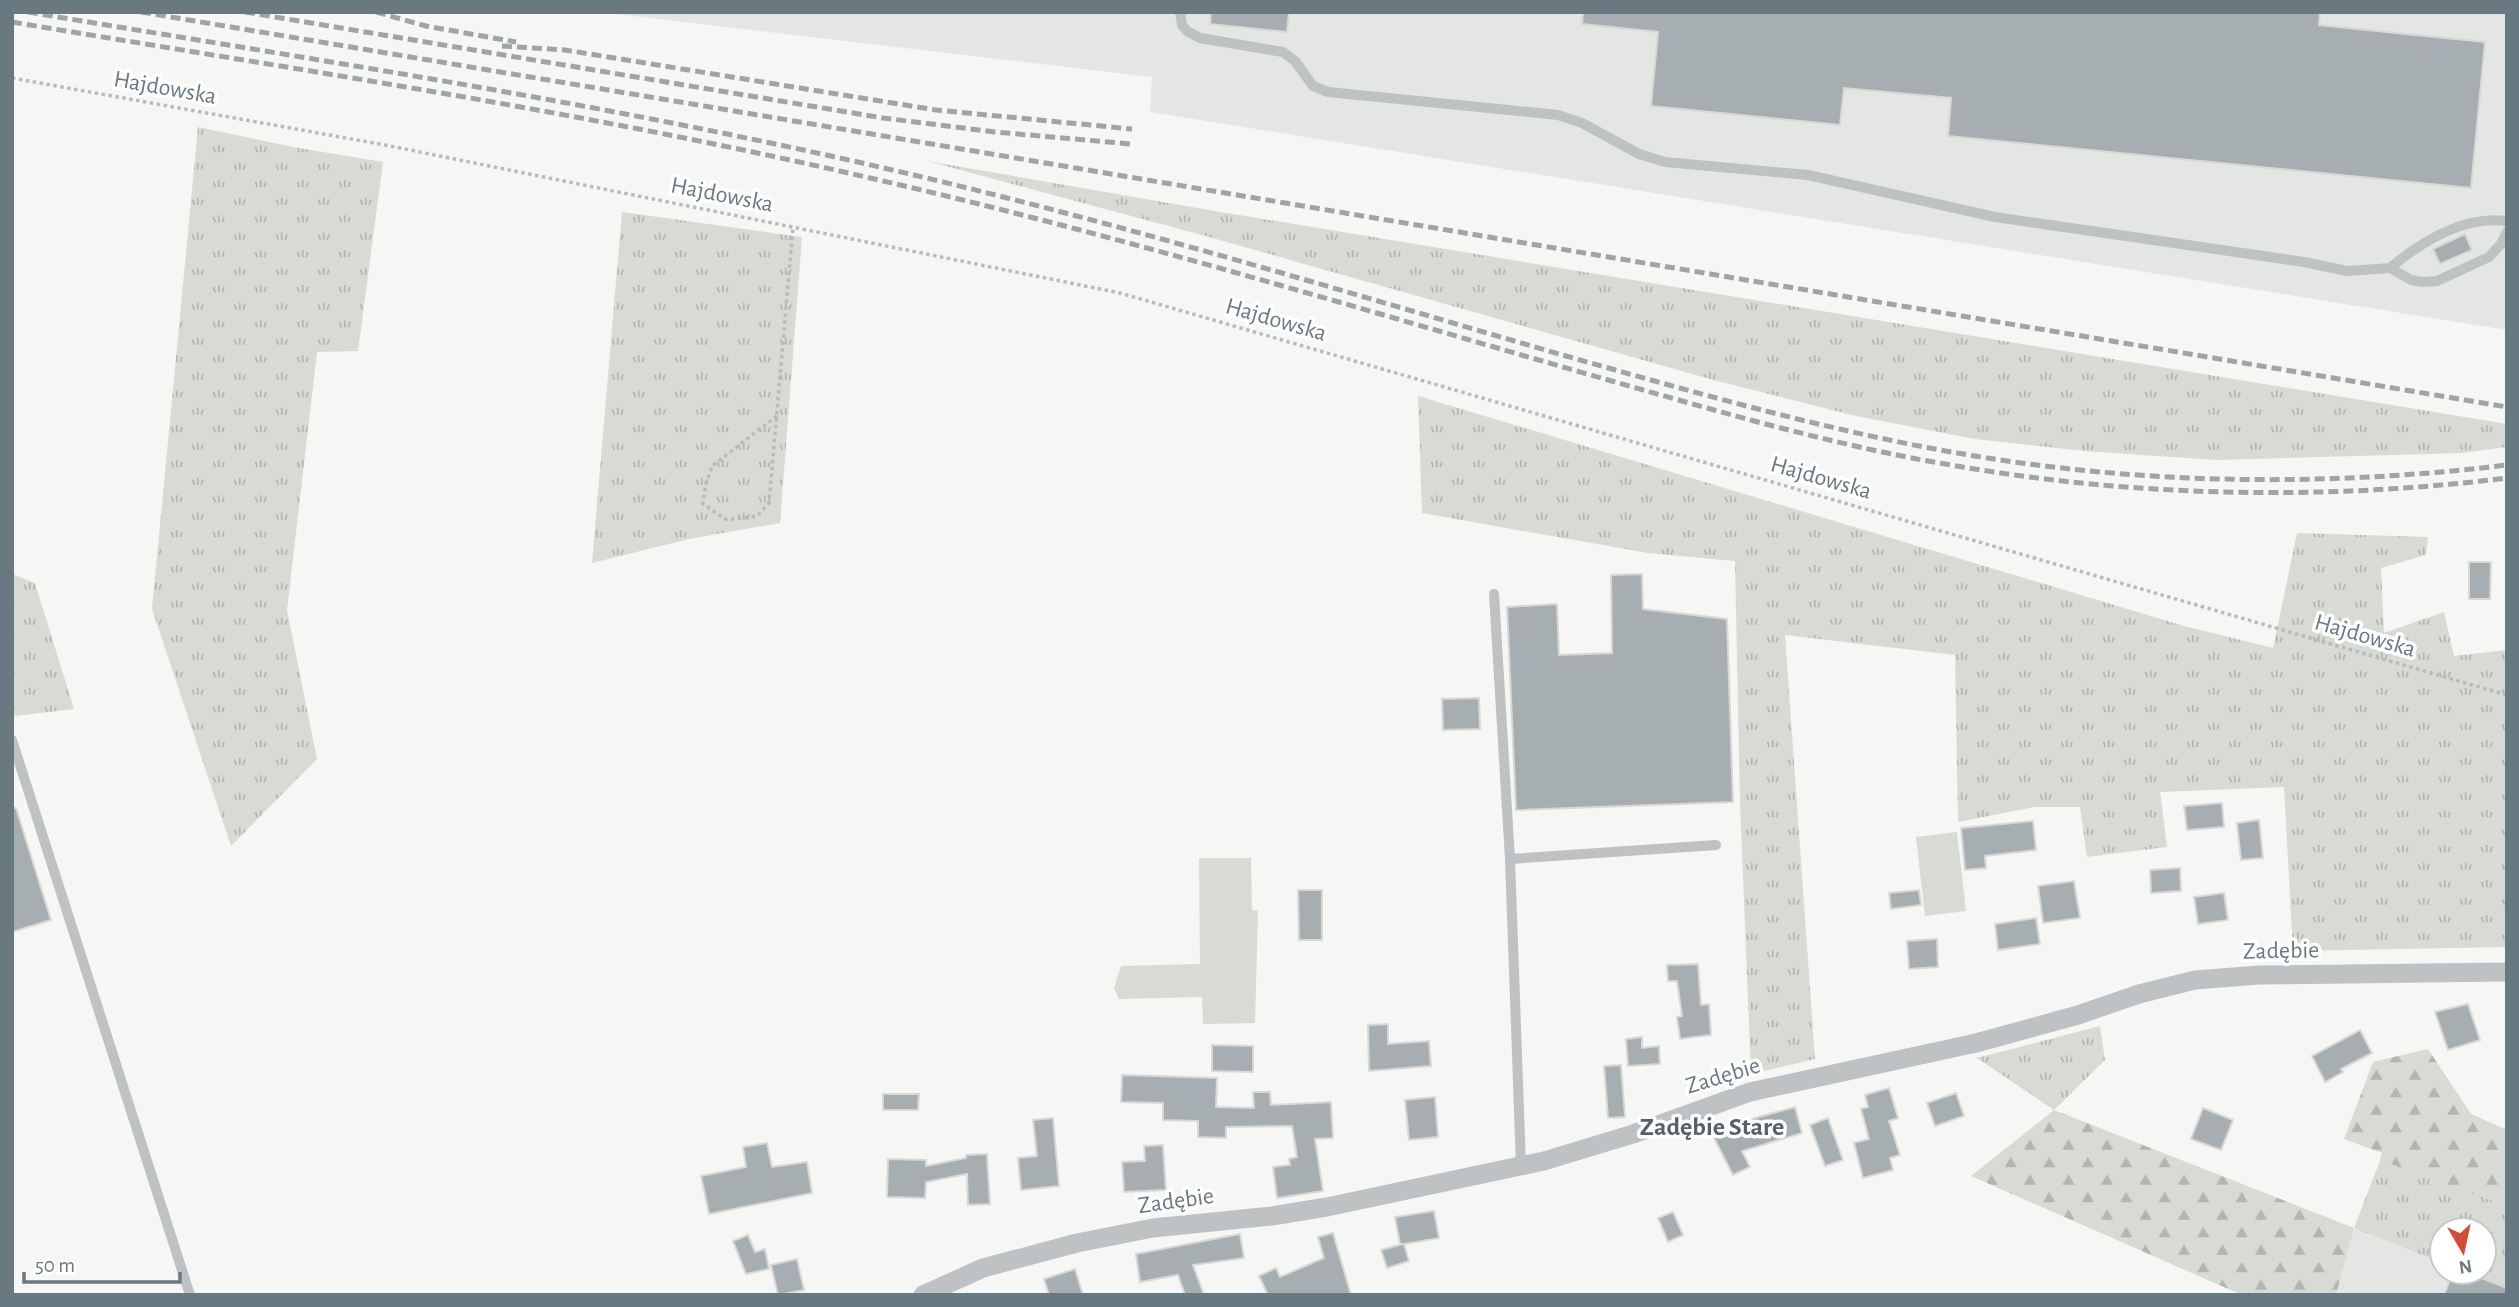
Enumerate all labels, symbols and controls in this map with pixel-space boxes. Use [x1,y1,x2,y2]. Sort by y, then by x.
street label: Hajdowska [112,67,218,109]
street label: Hajdowska [669,173,775,217]
street label: Hajdowska [1223,294,1329,346]
street label: Hajdowska [1768,452,1874,504]
street label: Hajdowska [2312,610,2418,662]
street label: Zadębie [2243,938,2319,964]
street label: Zadębie [1683,1053,1763,1099]
district label: Zadębie Stare [1640,1114,1784,1140]
street label: Zadębie [1136,1184,1216,1218]
north arrow [2428,1216,2498,1286]
scale bar [24,1240,180,1284]
text: 50 m [35,1255,75,1276]
text: N [2457,1256,2473,1277]

